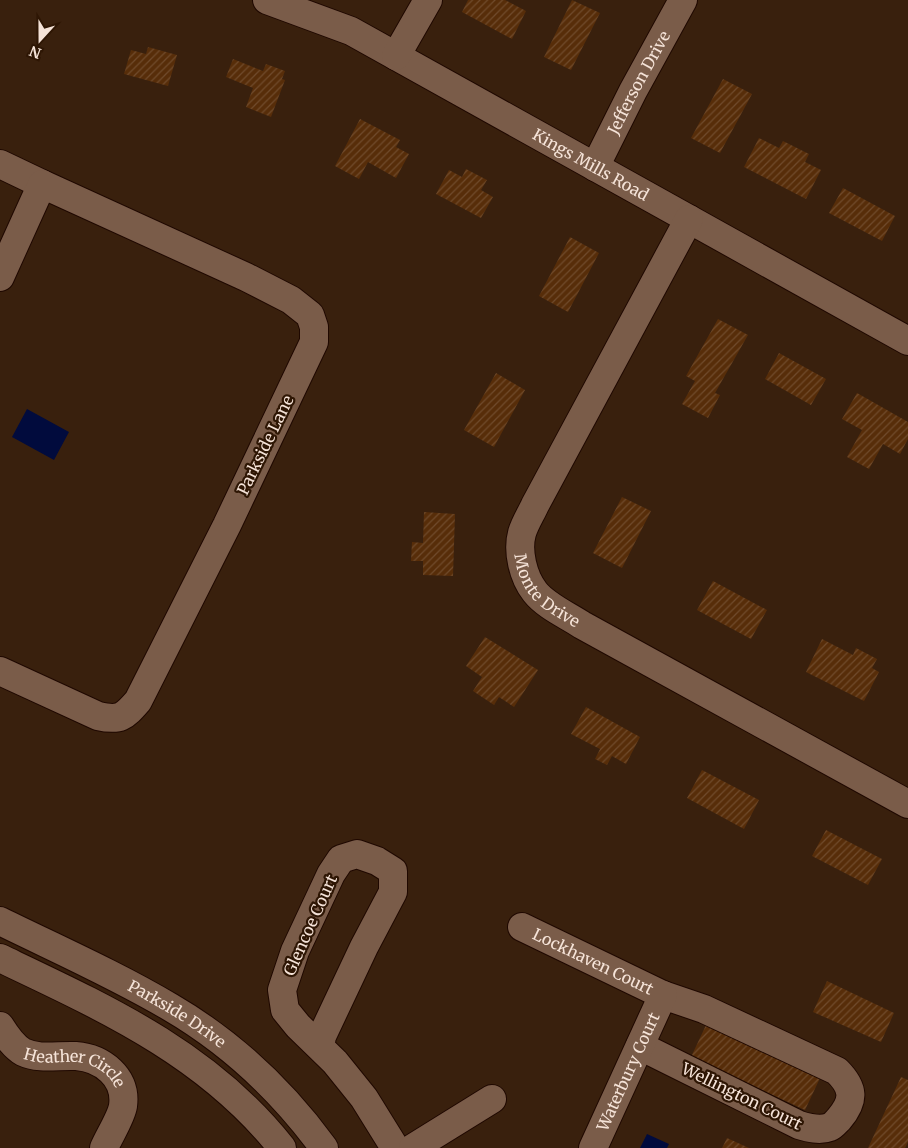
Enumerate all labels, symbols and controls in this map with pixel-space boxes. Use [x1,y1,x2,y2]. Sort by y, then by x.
north arrow [15,15,65,65]
street label: Jefferson Drive [602,27,674,139]
text: N [27,42,44,63]
street label: Kings Mills Road [529,124,653,205]
street label: Parkside Lane [232,392,298,498]
street label: Monte Drive [510,552,584,631]
street label: Glencoe Court [279,871,341,979]
street label: Lockhaven Court [530,924,657,999]
street label: Parkside Drive [125,976,230,1052]
street label: Waterbury Court [592,1009,664,1135]
street label: Heather Circle [22,1043,130,1090]
street label: Wellington Court [678,1058,806,1134]

